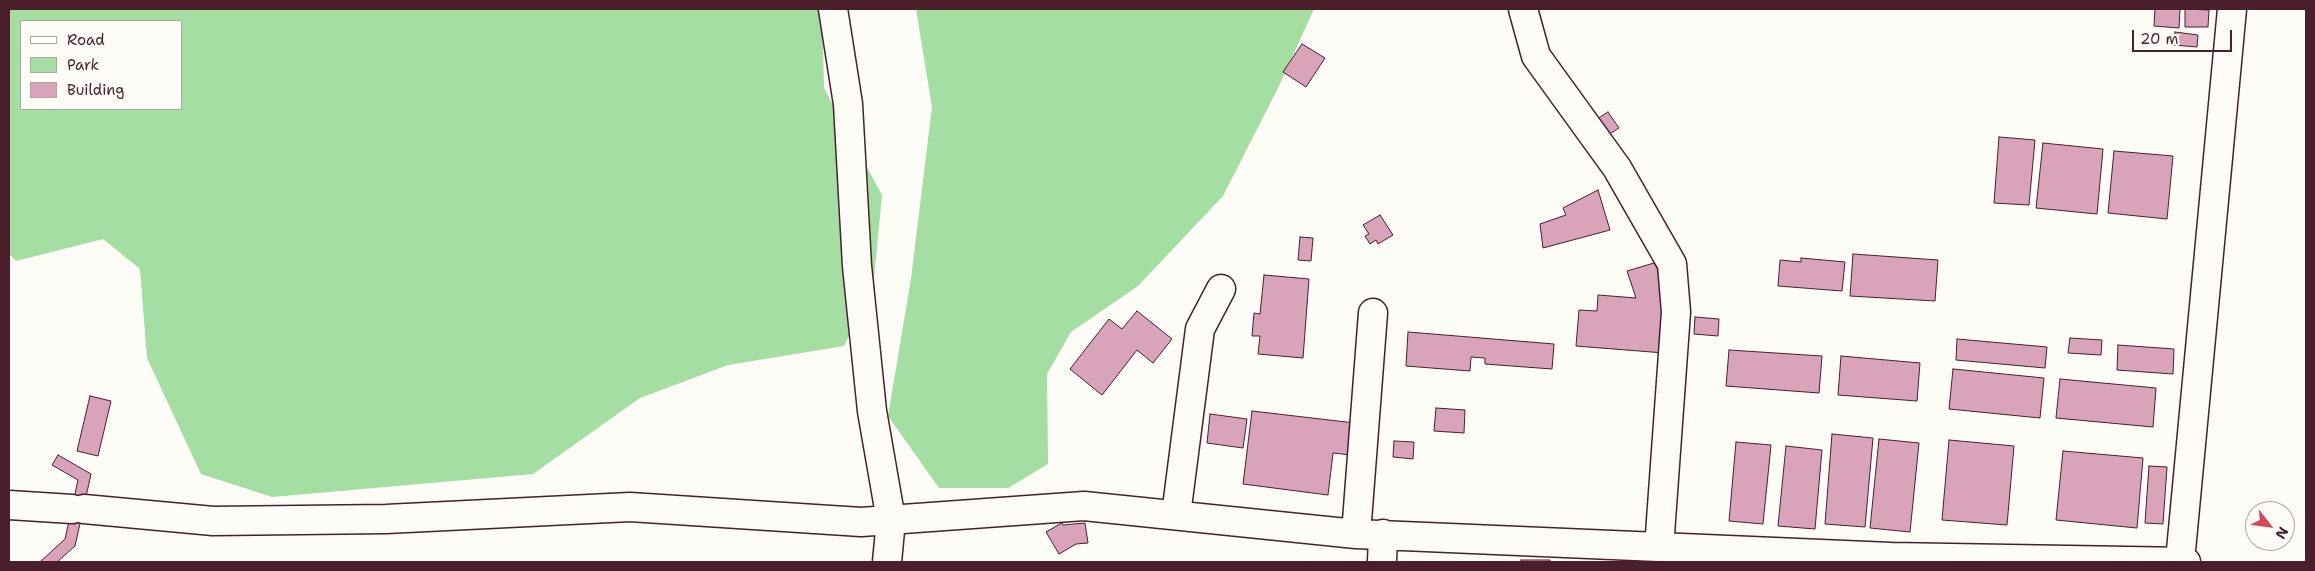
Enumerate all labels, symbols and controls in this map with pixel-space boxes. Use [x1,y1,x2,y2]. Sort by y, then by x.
legend [20,20,182,110]
scale bar [2135,20,2235,52]
text: 20 m [2140,29,2179,49]
text: Road [67,30,105,50]
text: Park [67,55,99,75]
text: Building [67,80,124,100]
north arrow [2245,501,2295,551]
text: N [2272,524,2293,542]

